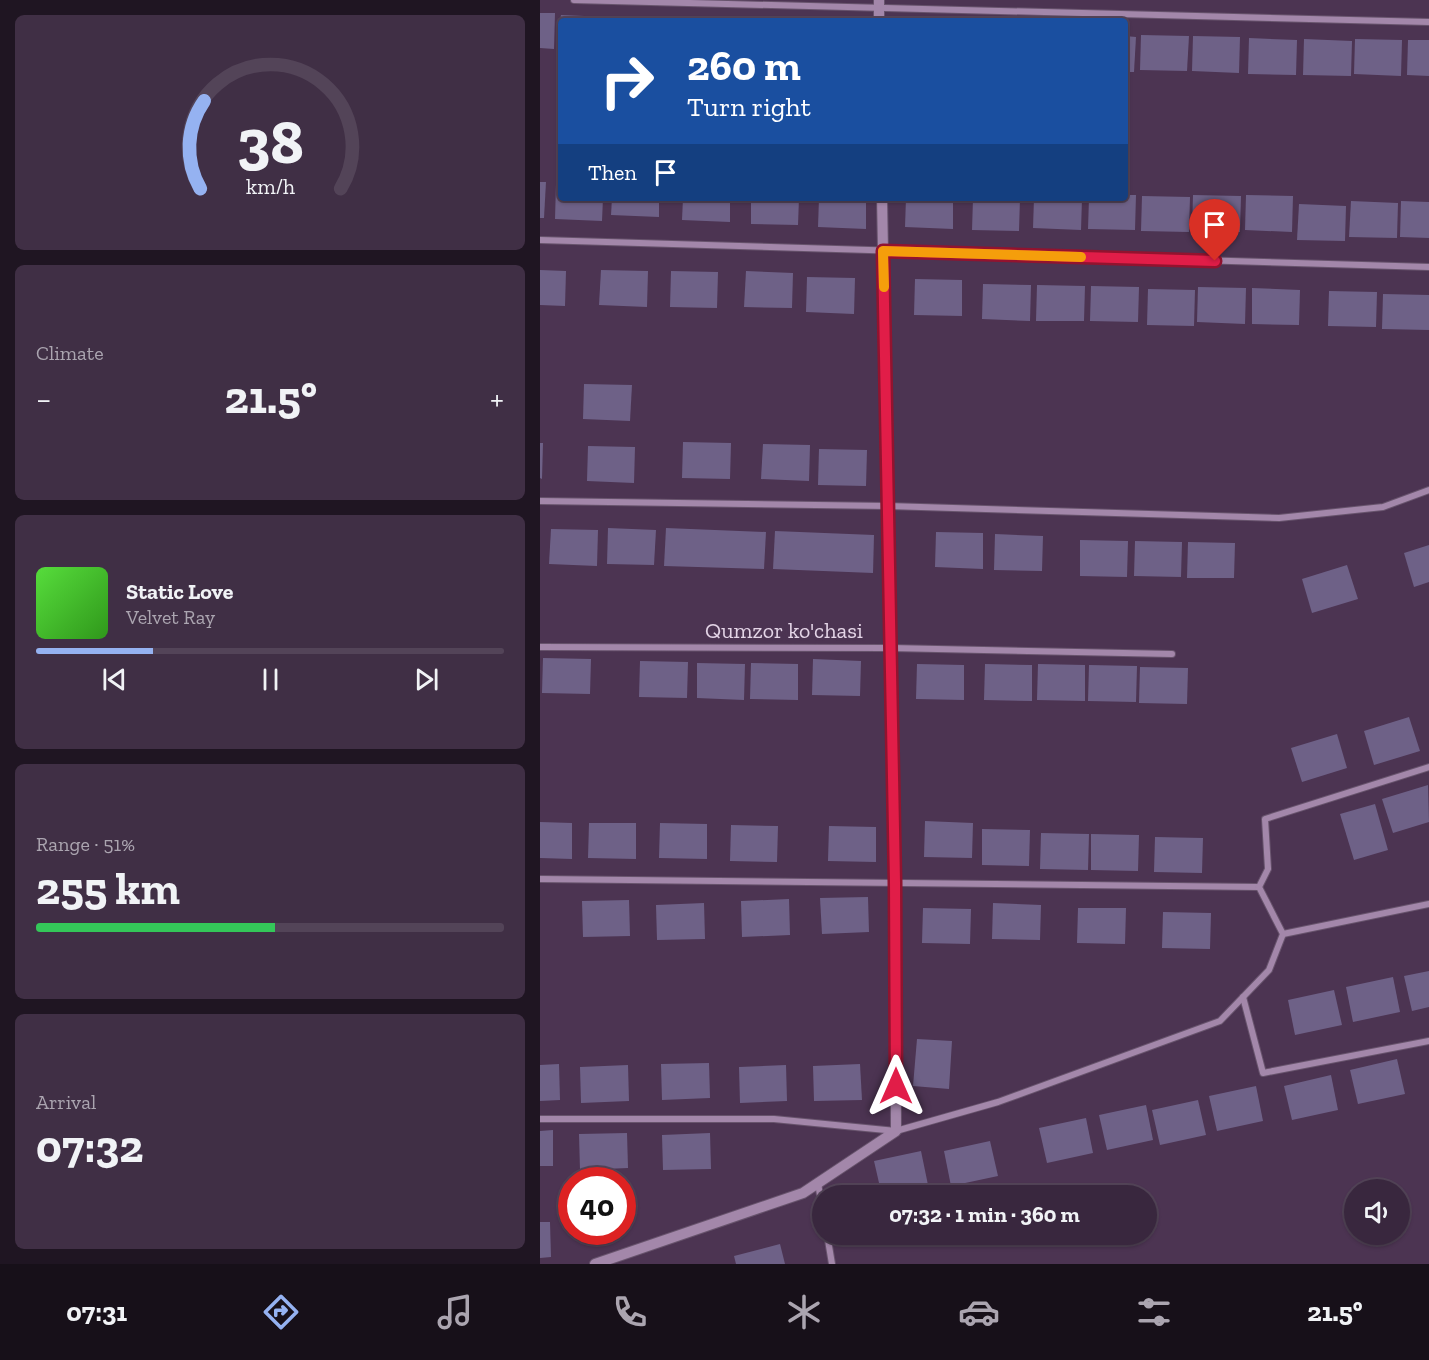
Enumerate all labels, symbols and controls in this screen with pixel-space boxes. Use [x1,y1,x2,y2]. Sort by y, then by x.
text: 260 m [687,40,801,91]
icon: right [588,42,666,120]
text: Turn right [687,91,811,123]
text: 38 [237,105,303,180]
icon: arrive [649,156,682,189]
text: Then [588,159,637,186]
text: km/h [246,175,294,200]
pin [1189,199,1240,261]
icon: arrive [1198,208,1231,241]
text: Climate [36,341,104,365]
text: 21.5° [225,371,317,425]
text: − [36,379,51,418]
text: + [490,379,504,418]
text: Static Love [126,578,233,605]
text: Velvet Ray [126,605,215,629]
street label: Qumzor ko'chasi [705,617,863,644]
icon: previous [98,663,131,696]
icon: pause [254,663,287,696]
icon: next [410,663,443,696]
text: Range · 51% [36,832,135,856]
text: 255 km [36,862,180,916]
position arrow [864,1054,928,1118]
text: Arrival [36,1090,96,1114]
text: 07:32 [36,1120,144,1174]
speed limit sign: 40 [558,1167,636,1245]
map controls [1344,1179,1410,1245]
button: sound [1344,1179,1410,1245]
text: 07:32 · 1 min · 360 m [889,1201,1080,1228]
icon: directions [260,1291,302,1333]
icon: music [434,1291,476,1333]
icon: phone [609,1291,651,1333]
icon: climate [783,1291,825,1333]
icon: car [958,1291,1000,1333]
icon: filters [1133,1291,1175,1333]
text: 07:31 [66,1296,127,1328]
text: 21.5° [1307,1296,1363,1328]

